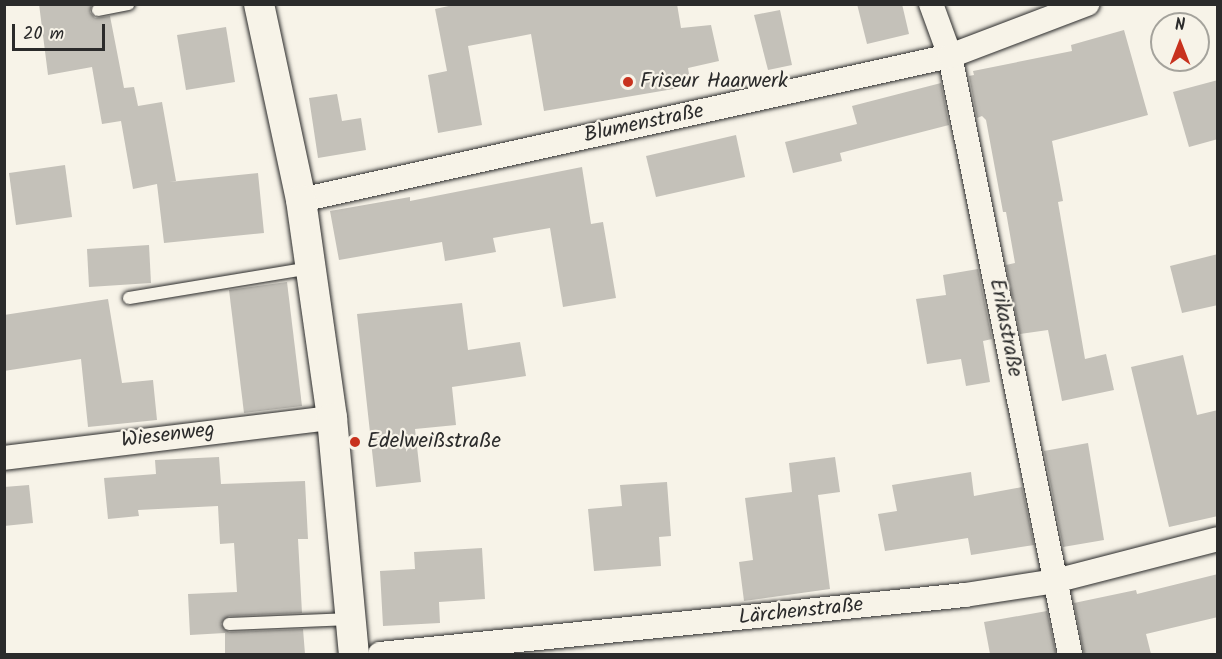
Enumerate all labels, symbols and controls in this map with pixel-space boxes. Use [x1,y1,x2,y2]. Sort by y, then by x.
scale bar [15,12,108,50]
north arrow [1150,12,1210,72]
text: N [1175,13,1185,38]
text: 20 m [23,20,64,49]
place label: Friseur Haarwerk [640,69,788,95]
marker: Friseur Haarwerk [621,75,635,89]
street label: Blumenstraße [582,99,706,149]
street label: Erikastraße [983,277,1027,379]
street label: Wiesenweg [120,418,216,454]
place label: Edelweißstraße [367,429,501,455]
marker: Edelweißstraße [348,435,362,449]
street label: Lärchenstraße [737,593,865,631]

